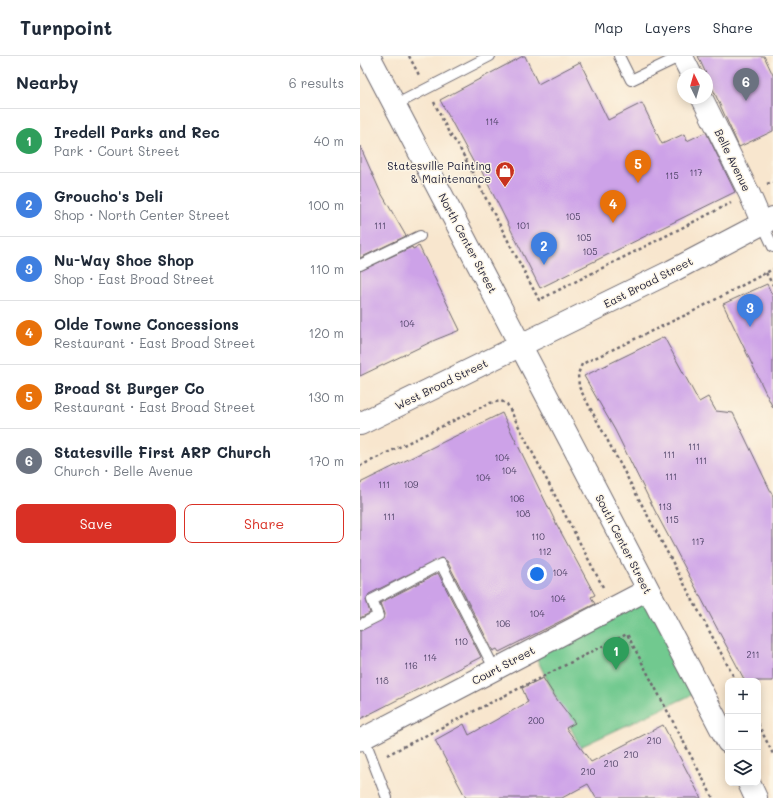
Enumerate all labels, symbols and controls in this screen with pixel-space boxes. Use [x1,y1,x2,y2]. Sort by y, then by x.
text: Turnpoint [20,15,112,40]
text: Map [594,18,623,37]
text: Layers [645,18,691,37]
text: Share [713,18,753,37]
north arrow [677,68,713,104]
pin: 6 [733,68,759,101]
text: Nearby [16,71,78,93]
text: 6 results [289,74,344,91]
house number: 114 [485,116,499,127]
text: Iredell Parks and Rec [54,122,220,142]
street label: Belle Avenue [711,126,755,194]
text: 1 [26,132,32,149]
text: 40 m [314,132,344,149]
text: Park · Court Street [54,142,179,159]
pin: 5 [625,150,651,183]
place label: Statesville Painting & Maintenance [387,158,491,186]
shop icon: Statesville Painting & Maintenance [494,160,516,188]
house number: 117 [689,167,703,178]
house number: 115 [665,170,679,181]
text: Groucho's Deli [54,186,164,206]
street label: North Center Street [435,190,501,296]
pin: 4 [600,190,626,223]
text: 2 [25,196,33,213]
text: 100 m [308,196,344,213]
text: Shop · North Center Street [54,206,230,223]
house number: 105 [566,211,580,222]
house number: 111 [374,220,386,231]
house number: 101 [516,220,530,231]
pin: 2 [531,232,557,265]
house number: 105 [577,232,591,243]
house number: 105 [583,246,597,257]
text: Nu-Way Shoe Shop [54,250,194,270]
street label: East Broad Street [601,253,695,311]
text: 3 [25,260,33,277]
text: 110 m [310,260,344,277]
text: Shop · East Broad Street [54,270,214,287]
pin: 3 [737,294,763,327]
text: Olde Towne Concessions [54,314,239,334]
house number: 104 [400,318,415,329]
text: 4 [25,324,33,341]
text: 120 m [308,324,344,341]
text: Restaurant · East Broad Street [54,334,255,351]
street label: West Broad Street [392,355,490,413]
text: Broad St Burger Co [54,378,204,398]
text: 5 [25,388,33,405]
text: 130 m [308,388,344,405]
text: Restaurant · East Broad Street [54,398,255,415]
house number: 111 [688,441,700,452]
text: Statesville First ARP Church [54,442,271,462]
house number: 111 [663,449,675,460]
text: 6 [25,452,33,469]
text: 170 m [308,452,344,469]
house number: 104 [495,452,510,463]
house number: 111 [695,455,707,466]
text: Church · Belle Avenue [54,462,193,479]
house number: 104 [502,465,517,476]
house number: 111 [665,471,677,482]
house number: 104 [476,472,491,483]
house number: 111 [378,479,390,490]
house number: 109 [404,479,419,490]
street label: South Center Street [592,492,656,596]
house number: 106 [509,493,525,504]
house number: 113 [658,501,672,512]
button: Save [16,504,176,543]
button: Share [184,504,344,543]
house number: 108 [515,508,531,519]
house number: 111 [383,511,395,522]
house number: 115 [665,514,679,525]
house number: 110 [531,531,545,542]
house number: 117 [691,536,705,547]
house number: 112 [538,546,552,557]
your location [527,564,547,584]
house number: 104 [553,567,568,578]
house number: 104 [551,593,566,604]
house number: 104 [530,608,545,619]
house number: 106 [495,618,511,629]
house number: 110 [454,636,468,647]
pin: 1 [603,637,629,670]
street label: Court Street [469,642,537,688]
house number: 211 [746,649,760,660]
house number: 114 [423,652,437,663]
house number: 116 [404,660,418,671]
house number: 118 [375,675,389,686]
map controls [725,678,761,786]
button: + [725,678,761,714]
button: − [725,714,761,750]
house number: 200 [528,715,545,726]
house number: 210 [647,735,662,746]
house number: 210 [624,749,639,760]
button: layers [725,750,761,786]
house number: 210 [604,758,619,769]
house number: 210 [581,766,596,777]

